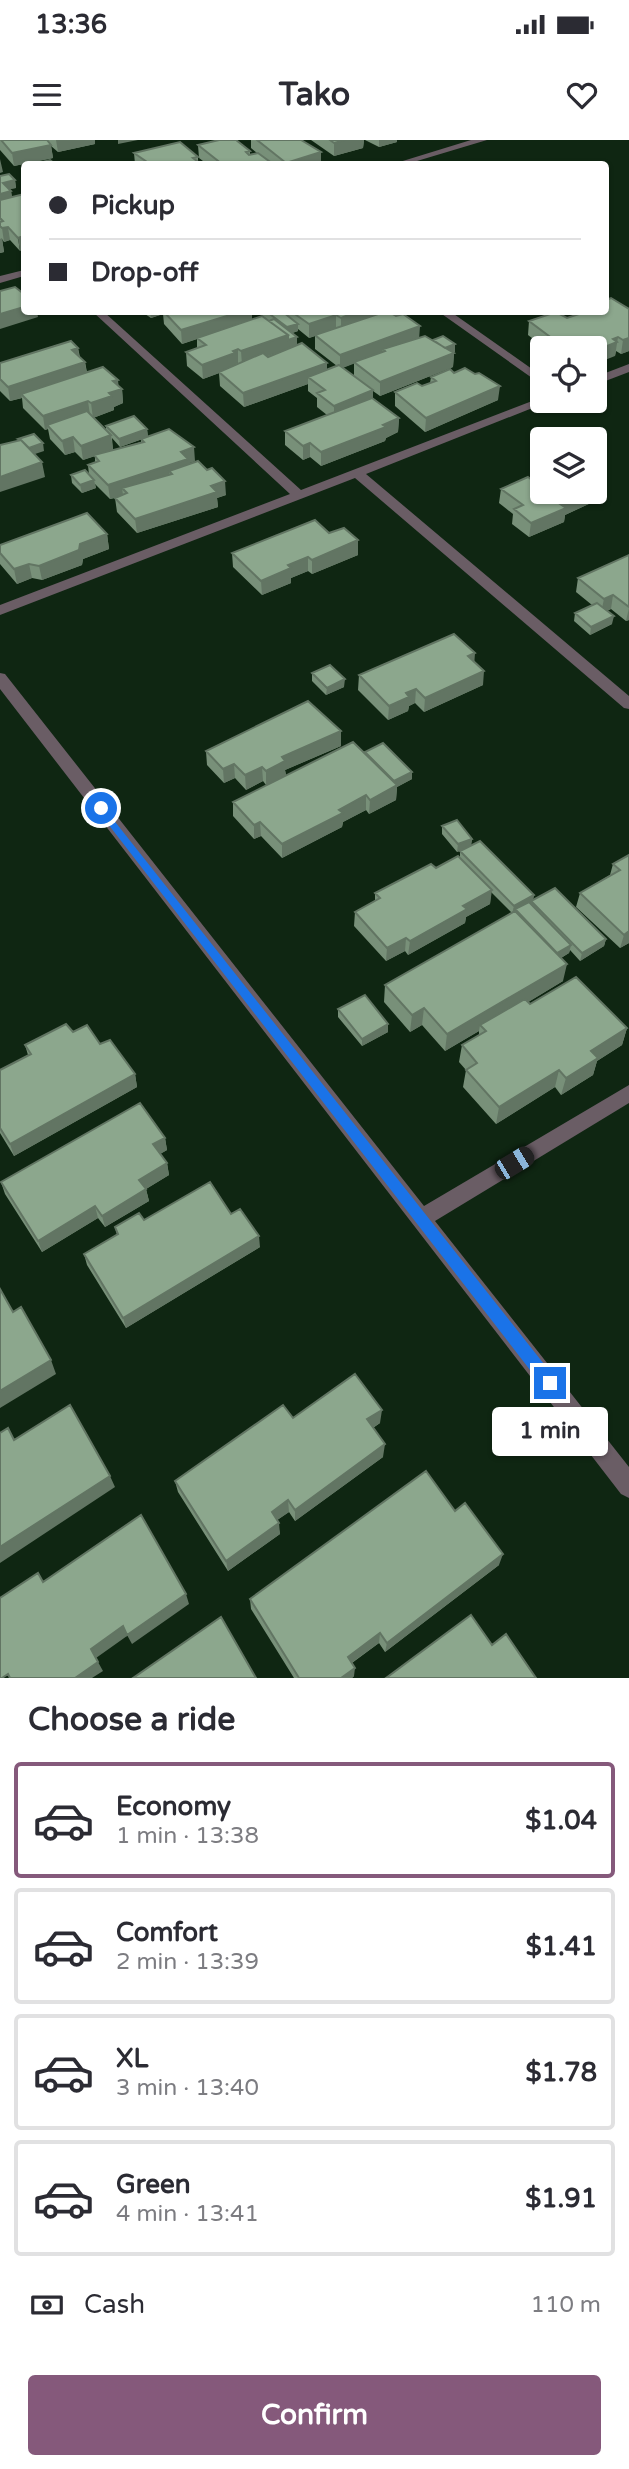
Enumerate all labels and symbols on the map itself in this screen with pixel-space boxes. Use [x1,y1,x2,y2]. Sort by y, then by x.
route start [85,792,117,824]
car [491,1143,538,1183]
route end [534,1367,566,1399]
callout: 1 min [492,1408,608,1456]

